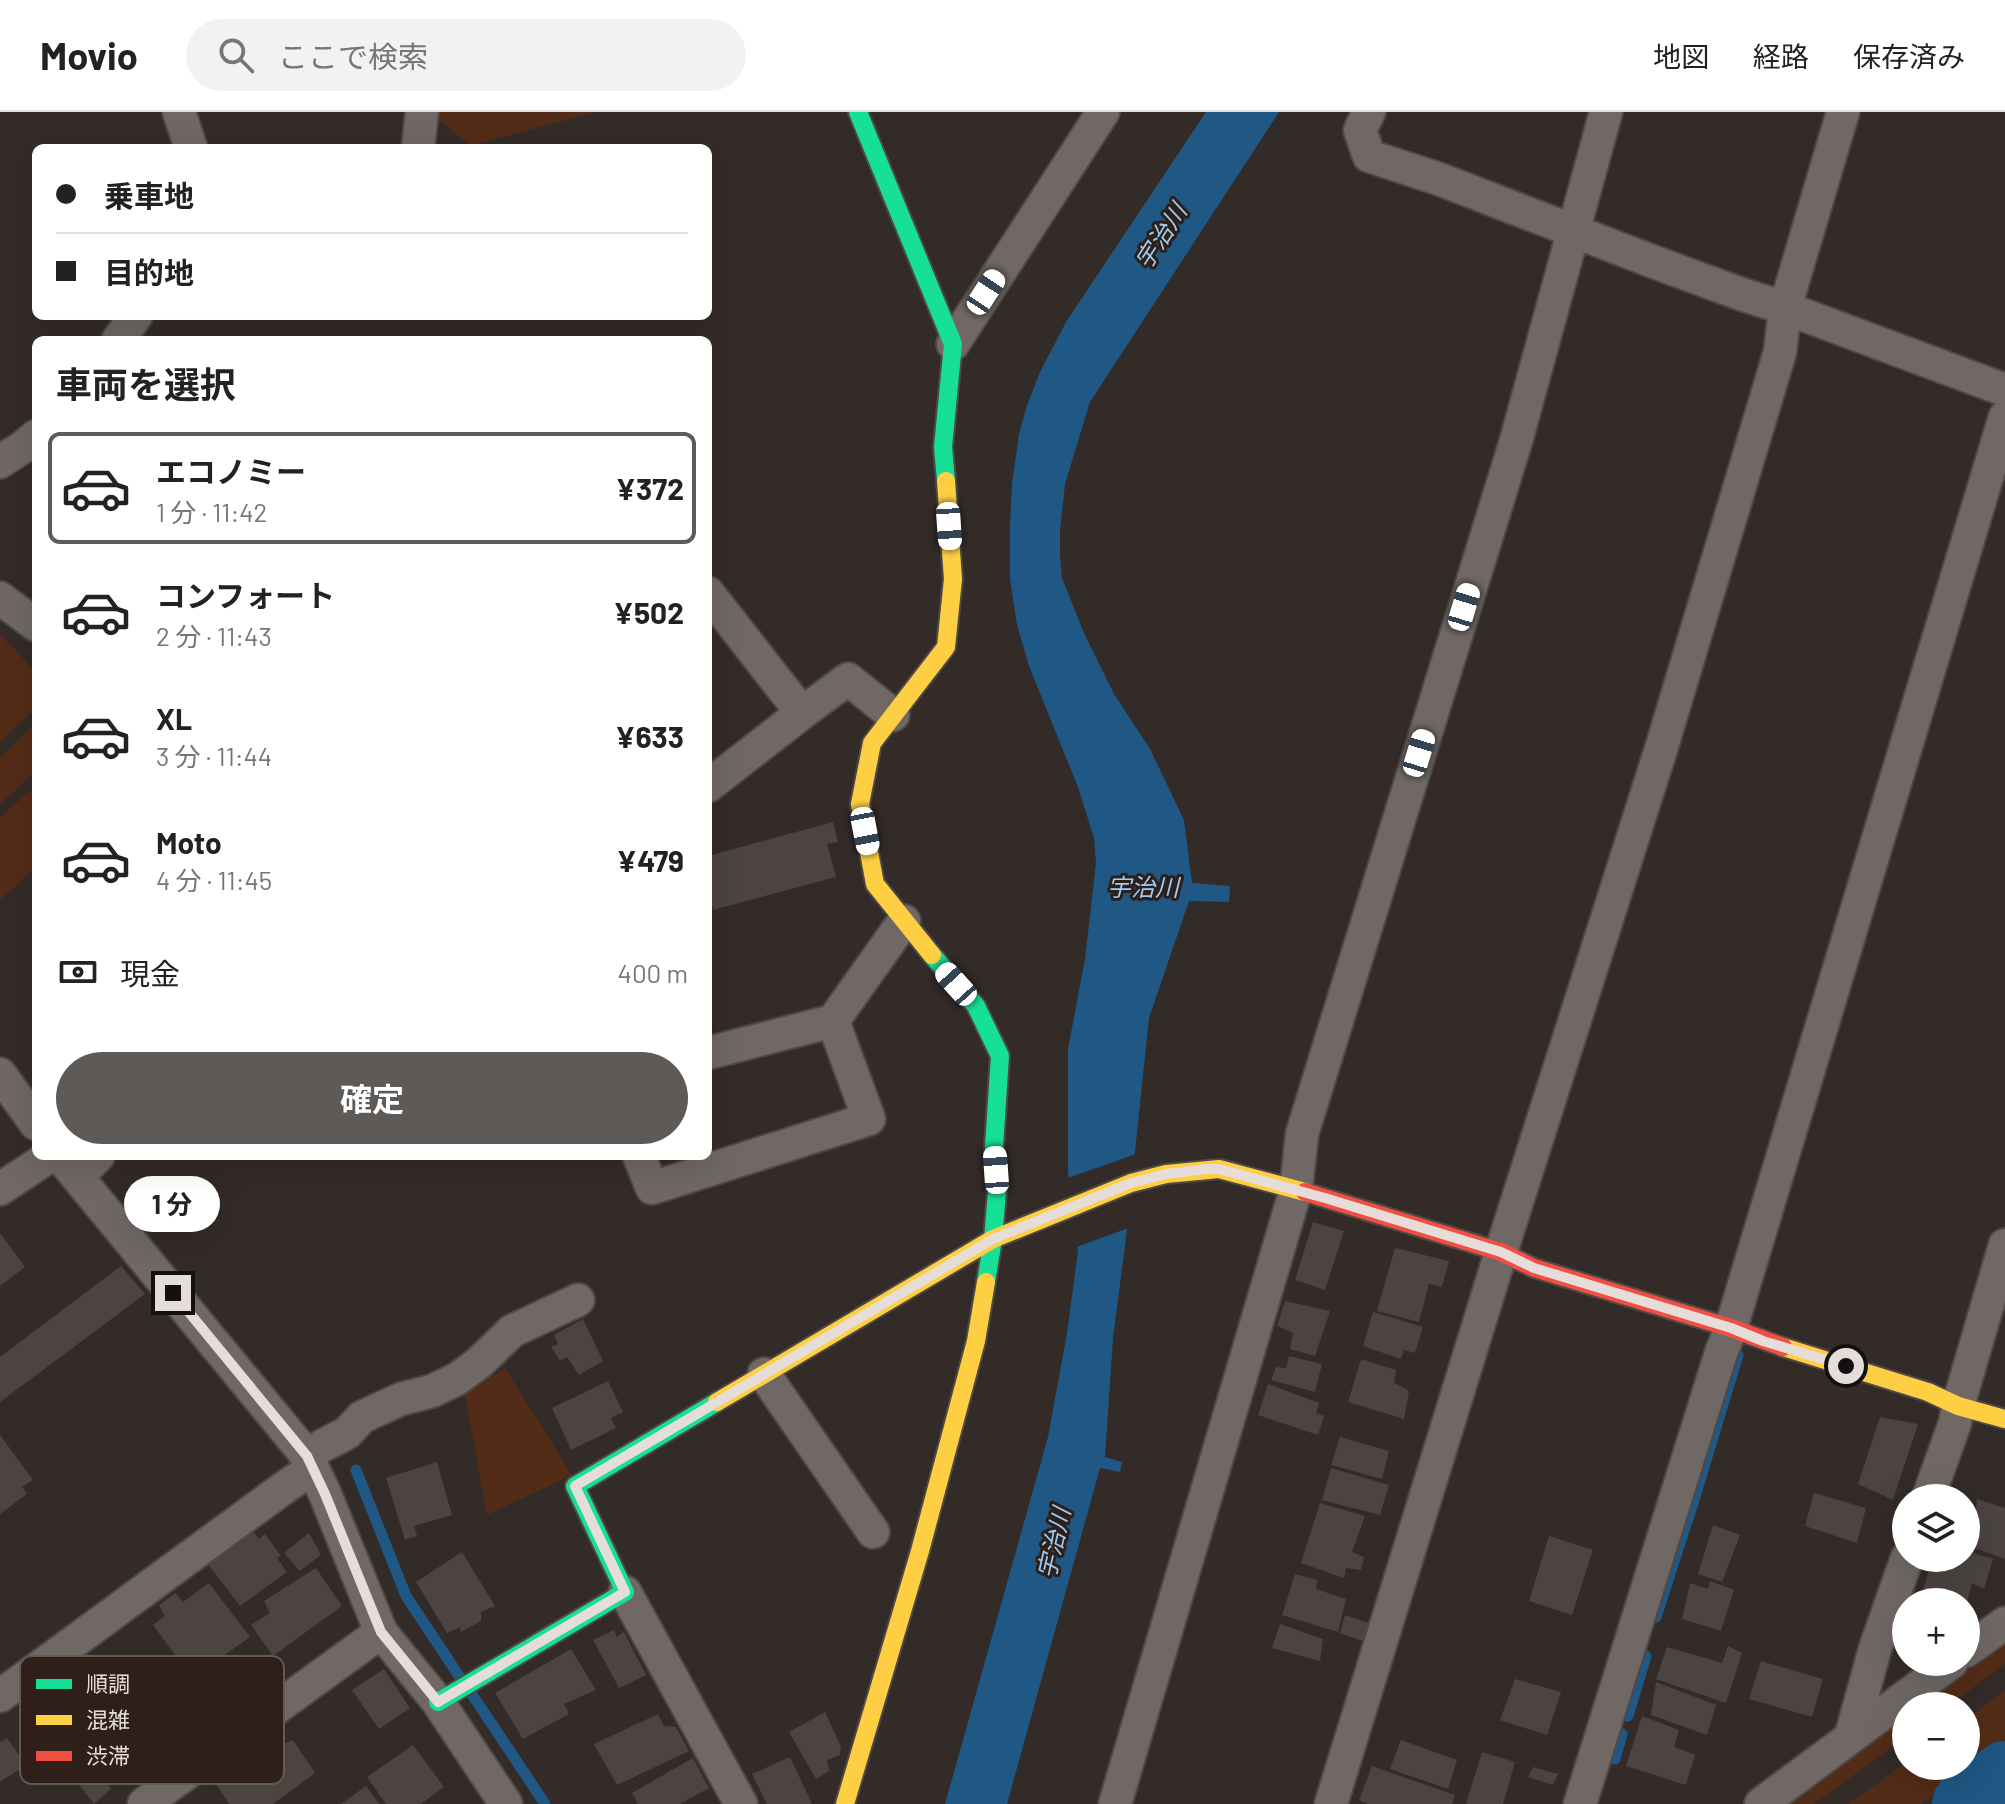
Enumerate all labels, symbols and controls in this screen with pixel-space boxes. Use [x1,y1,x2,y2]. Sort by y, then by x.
search box [186,19,746,91]
text: Movio [40,32,138,78]
icon: search [214,33,258,77]
text: ここで検索 [278,38,428,74]
text: 地図 [1653,39,1709,73]
text: 経路 [1753,39,1809,73]
text: 保存済み [1853,39,1965,73]
text: 乗車地 [104,177,194,213]
water label: 宇治川 [1128,195,1193,274]
text: 目的地 [104,254,194,290]
car [963,265,1009,319]
text: 車両を選択 [56,362,236,405]
icon: car [60,452,132,524]
text: エコノミー [156,453,306,489]
text: ¥372 [616,470,684,506]
text: 1 分 · 11:42 [156,496,268,527]
car [935,501,963,551]
icon: car [60,576,132,648]
text: コンフォート [156,577,335,613]
car [1446,581,1482,633]
text: ¥502 [613,594,684,630]
text: 2 分 · 11:43 [156,620,272,651]
icon: car [60,700,132,772]
text: XL [156,700,192,736]
text: ¥633 [615,718,684,754]
car [1401,727,1437,779]
text: 3 分 · 11:44 [156,740,272,771]
car [849,805,881,857]
icon: car [60,824,132,896]
text: Moto [156,824,222,860]
text: ¥479 [617,842,684,878]
text: 4 分 · 11:45 [156,864,272,895]
water label: 宇治川 [1107,872,1182,901]
icon: cash [56,950,100,994]
text: 現金 [120,955,180,991]
text: 400 m [618,957,688,988]
car [931,958,981,1010]
button: 確定 [56,1052,688,1144]
car [982,1145,1010,1195]
callout: 1 分 [125,1177,221,1233]
text: 1 分 [152,1188,192,1219]
route end [155,1275,191,1311]
route start [1828,1348,1864,1384]
map controls [1892,1484,1980,1780]
button: layers [1892,1484,1980,1572]
water label: 宇治川 [1031,1502,1076,1581]
button: + [1892,1588,1980,1676]
legend [20,1656,284,1784]
text: 順調 [86,1670,130,1696]
button: − [1892,1692,1980,1780]
text: 混雑 [86,1706,130,1732]
text: 渋滞 [86,1742,130,1768]

